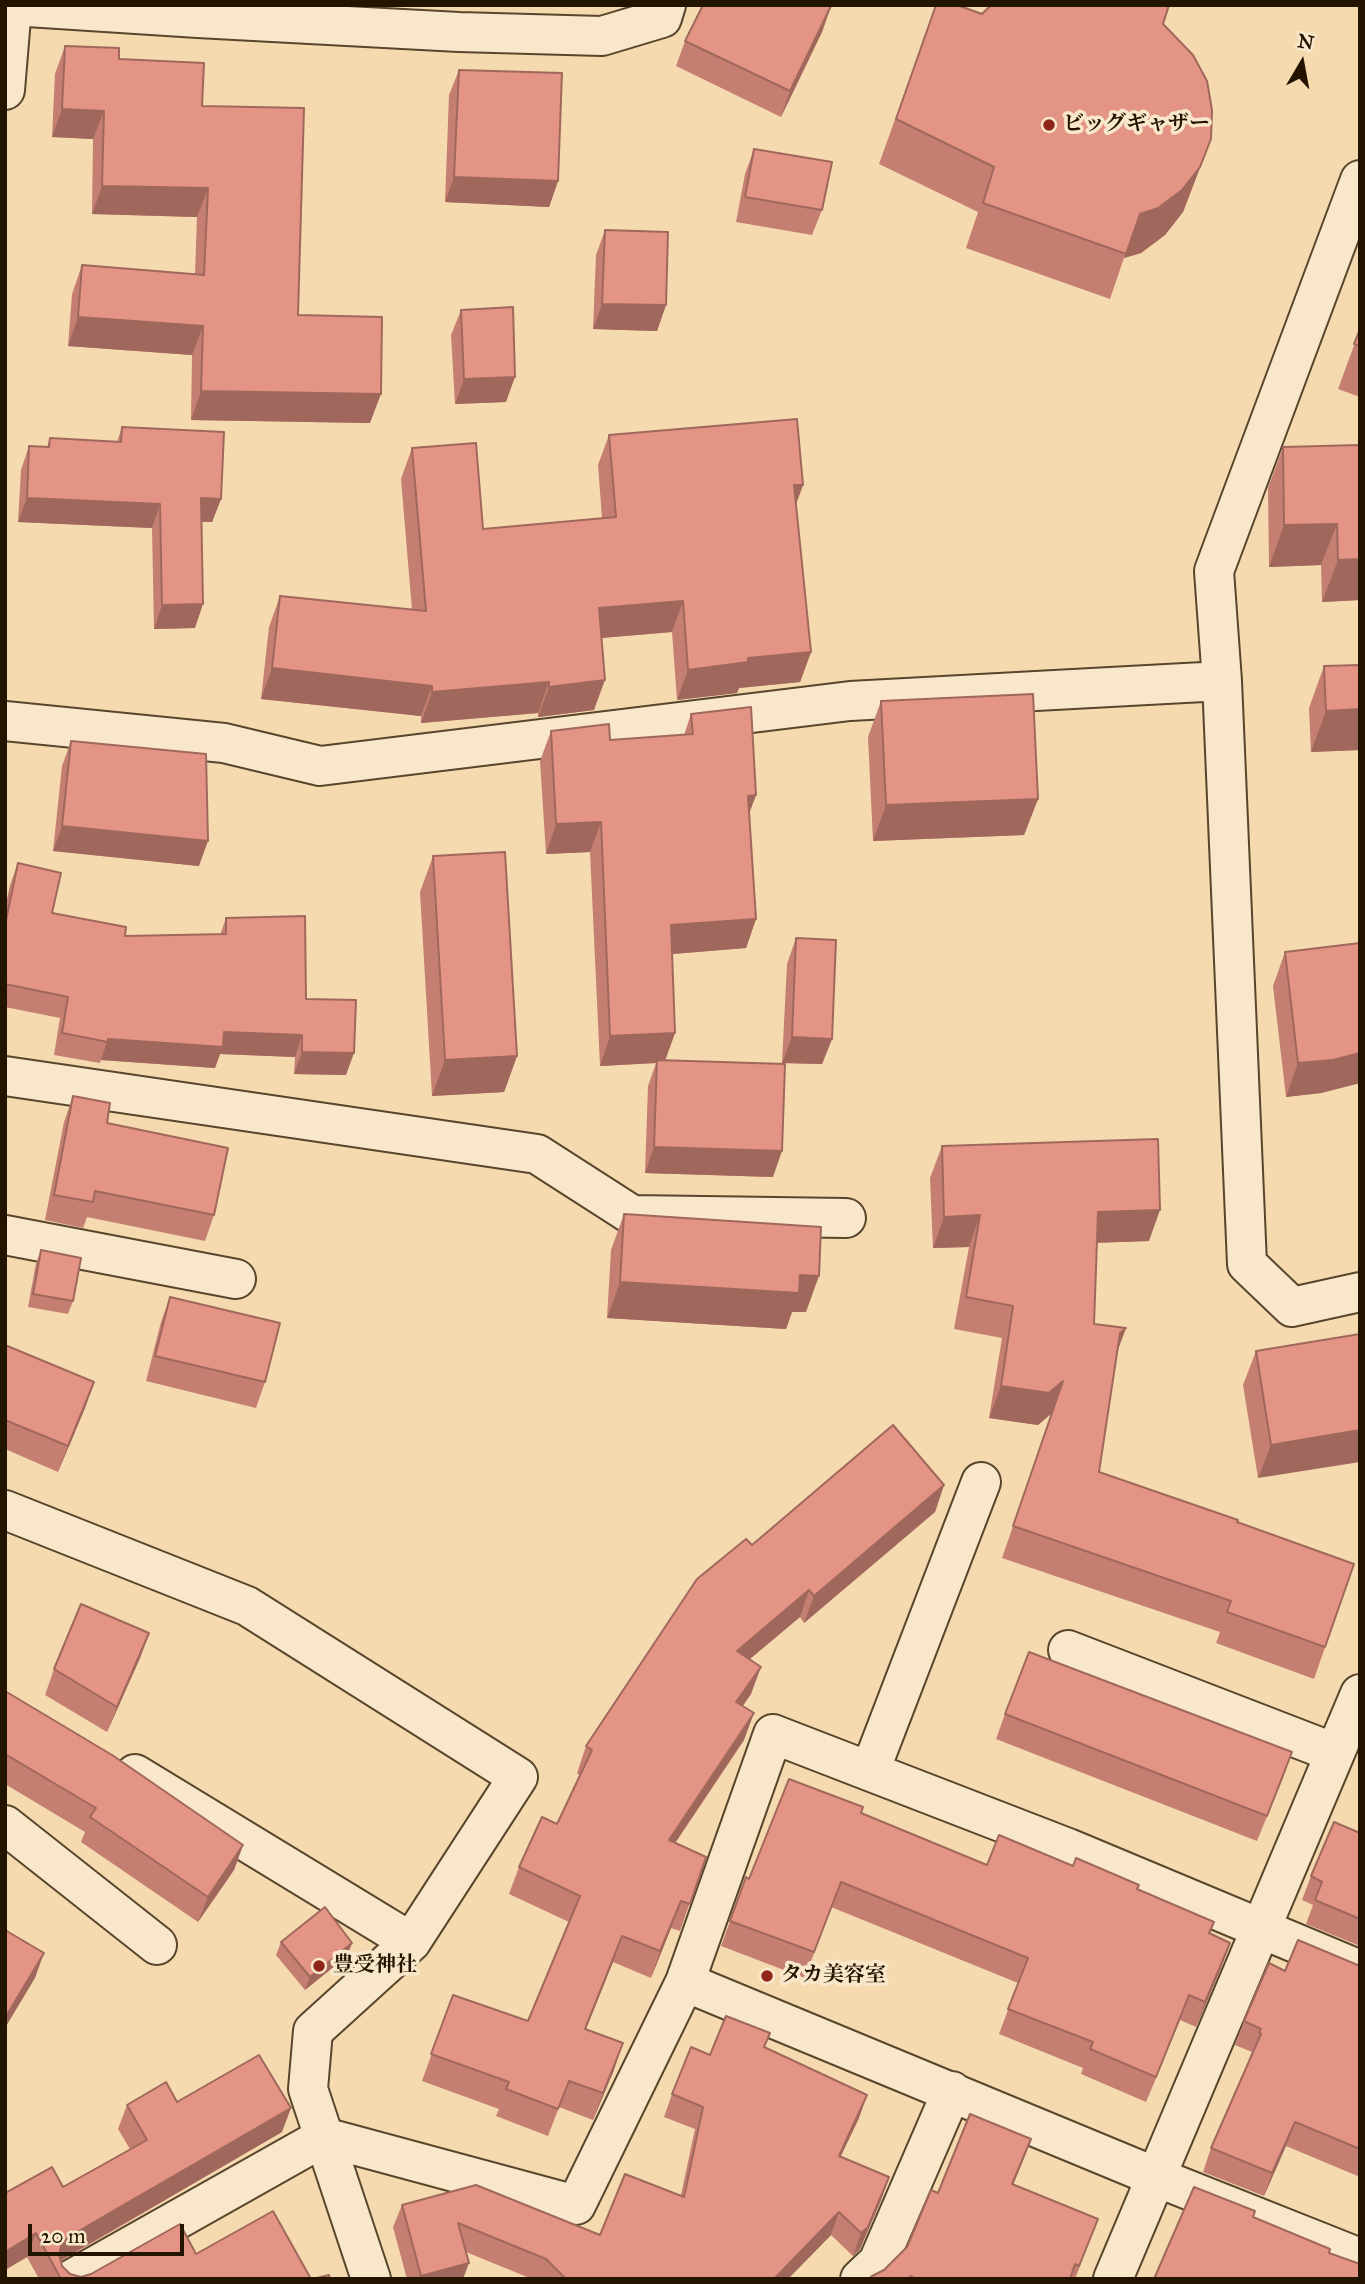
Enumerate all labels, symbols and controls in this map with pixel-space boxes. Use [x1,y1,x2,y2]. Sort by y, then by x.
north arrow [1267,28,1337,98]
text: N [1296,29,1316,55]
place label: ビッグギャザー [1063,112,1210,138]
marker: ビッグギャザー [1041,117,1057,133]
place label: 豊受神社 [333,1953,417,1979]
marker: 豊受神社 [311,1958,327,1974]
place label: タカ美容室 [781,1963,886,1989]
marker: タカ美容室 [759,1968,775,1984]
scale bar [32,2210,187,2254]
text: 20 m [41,2223,86,2249]

